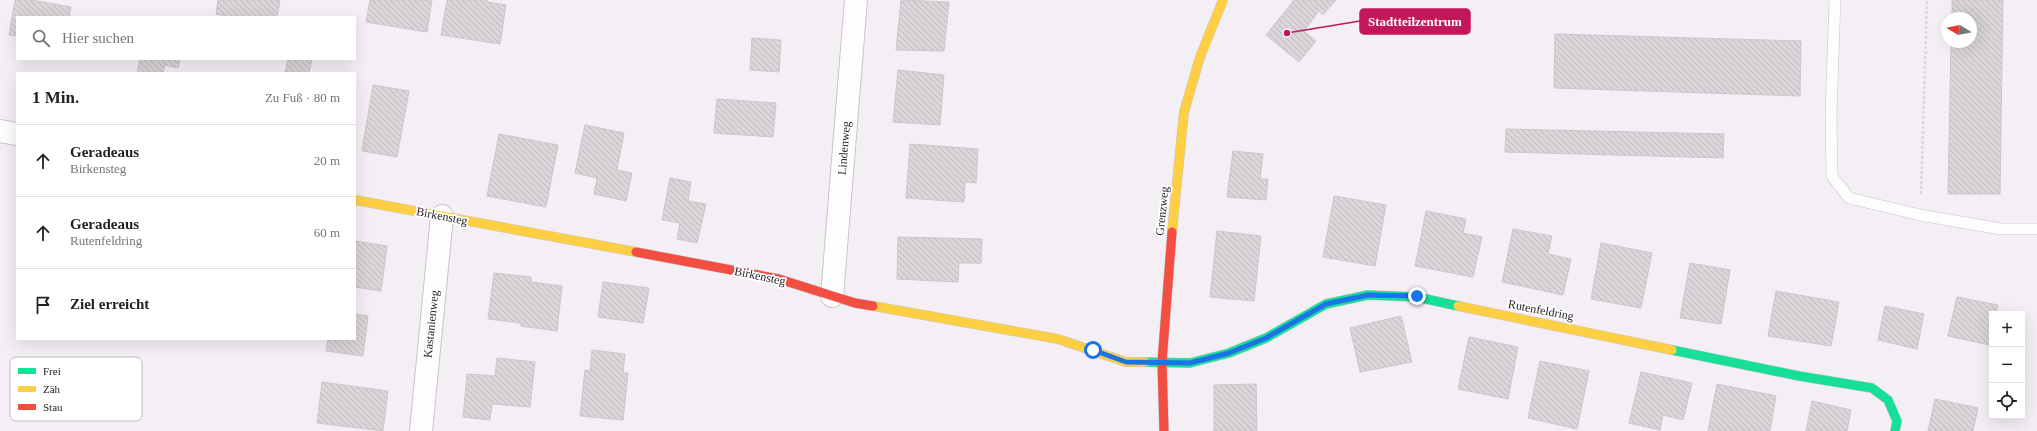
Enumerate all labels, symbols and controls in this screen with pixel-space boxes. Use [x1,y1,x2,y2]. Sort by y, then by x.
callout: Stadtteilzentrum [1360,9,1470,34]
north arrow [1941,12,1977,48]
text: Stadtteilzentrum [1368,14,1462,29]
search box [16,16,356,60]
icon: search [30,27,52,49]
text: Hier suchen [62,30,134,46]
text: 1 Min. [32,88,79,107]
text: Zu Fuß · 80 m [265,90,340,105]
street label: Lindenweg [835,121,853,175]
text: Geradeaus [70,144,139,160]
icon: ahead [32,150,54,172]
text: 20 m [314,153,340,168]
text: Birkensteg [70,161,126,176]
street label: Grenzweg [1152,186,1172,236]
street label: Birkensteg [415,204,469,228]
text: Geradeaus [70,216,139,232]
icon: ahead [32,222,54,244]
text: 60 m [314,225,340,240]
text: Rutenfeldring [70,233,142,248]
street label: Birkensteg [733,264,787,288]
route end [1408,287,1426,305]
street label: Kastanienweg [420,289,442,359]
icon: arrive [32,294,54,316]
text: Ziel erreicht [70,296,149,312]
street label: Rutenfeldring [1507,297,1575,323]
map controls [1989,311,2025,419]
button: + [1989,311,2025,347]
route start [1084,341,1102,359]
button: − [1989,347,2025,383]
legend [10,357,142,421]
text: Frei [43,365,61,377]
text: Zäh [43,383,61,395]
button: locate [1989,383,2025,419]
text: Stau [43,401,63,413]

